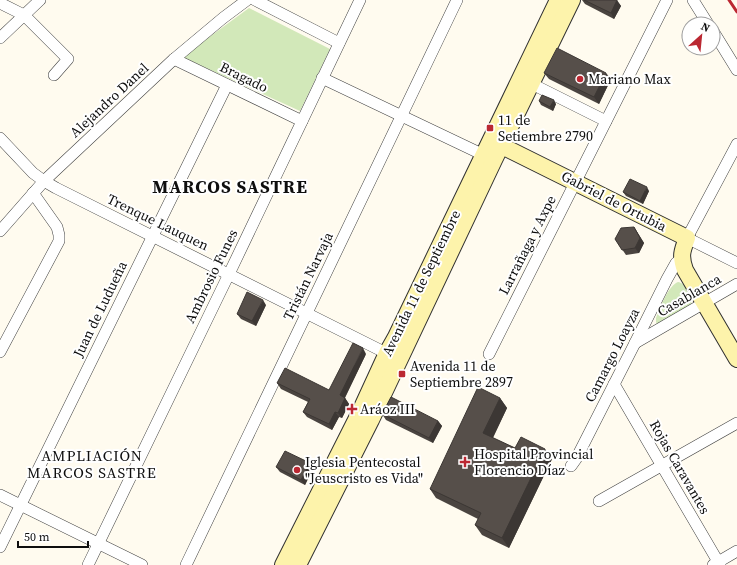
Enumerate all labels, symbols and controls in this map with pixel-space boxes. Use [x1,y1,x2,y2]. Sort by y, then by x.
north arrow [681,16,721,56]
text: N [698,19,712,36]
street label: Bragado [217,57,272,97]
street label: Alejandro Danel [65,58,153,142]
place label: Mariano Max [588,69,671,89]
marker: Mariano Max [575,74,585,84]
place label: 11 de Setiembre 2790 [498,110,593,146]
marker: 11 de Setiembre 2790 [485,123,495,133]
street label: Gabriel de Ortubia [558,166,671,237]
district label: MARCOS SASTRE [152,174,308,199]
street label: Trenque Lauquen [104,189,213,255]
street label: Larrañaga y Axpe [493,192,561,298]
street label: Avenida 11 de Septiembre [377,206,465,360]
street label: Ambrosio Funes [180,226,242,326]
street label: Tristán Narvaja [278,228,338,323]
street label: Juan de Ludueña [68,257,132,361]
street label: Casablanca [653,268,725,321]
street label: Camargo Loayza [580,304,645,405]
place label: Avenida 11 de Septiembre 2897 [410,356,513,392]
marker: Avenida 11 de Septiembre 2897 [397,369,407,379]
place label: Aráoz III [360,399,415,419]
marker: Aráoz III [347,404,357,414]
street label: Rojas Caravantes [645,416,715,518]
place label: Hospital Provincial Florencio Díaz [474,444,593,480]
district label: AMPLIACIÓN MARCOS SASTRE [27,445,157,483]
place label: Iglesia Pentecostal "Jeuscristo es Vida" [305,452,423,488]
marker: Hospital Provincial Florencio Díaz [459,456,471,468]
marker: Iglesia Pentecostal "Jeuscristo es Vida" [292,465,302,475]
scale bar [18,523,88,549]
text: 50 m [24,529,50,545]

